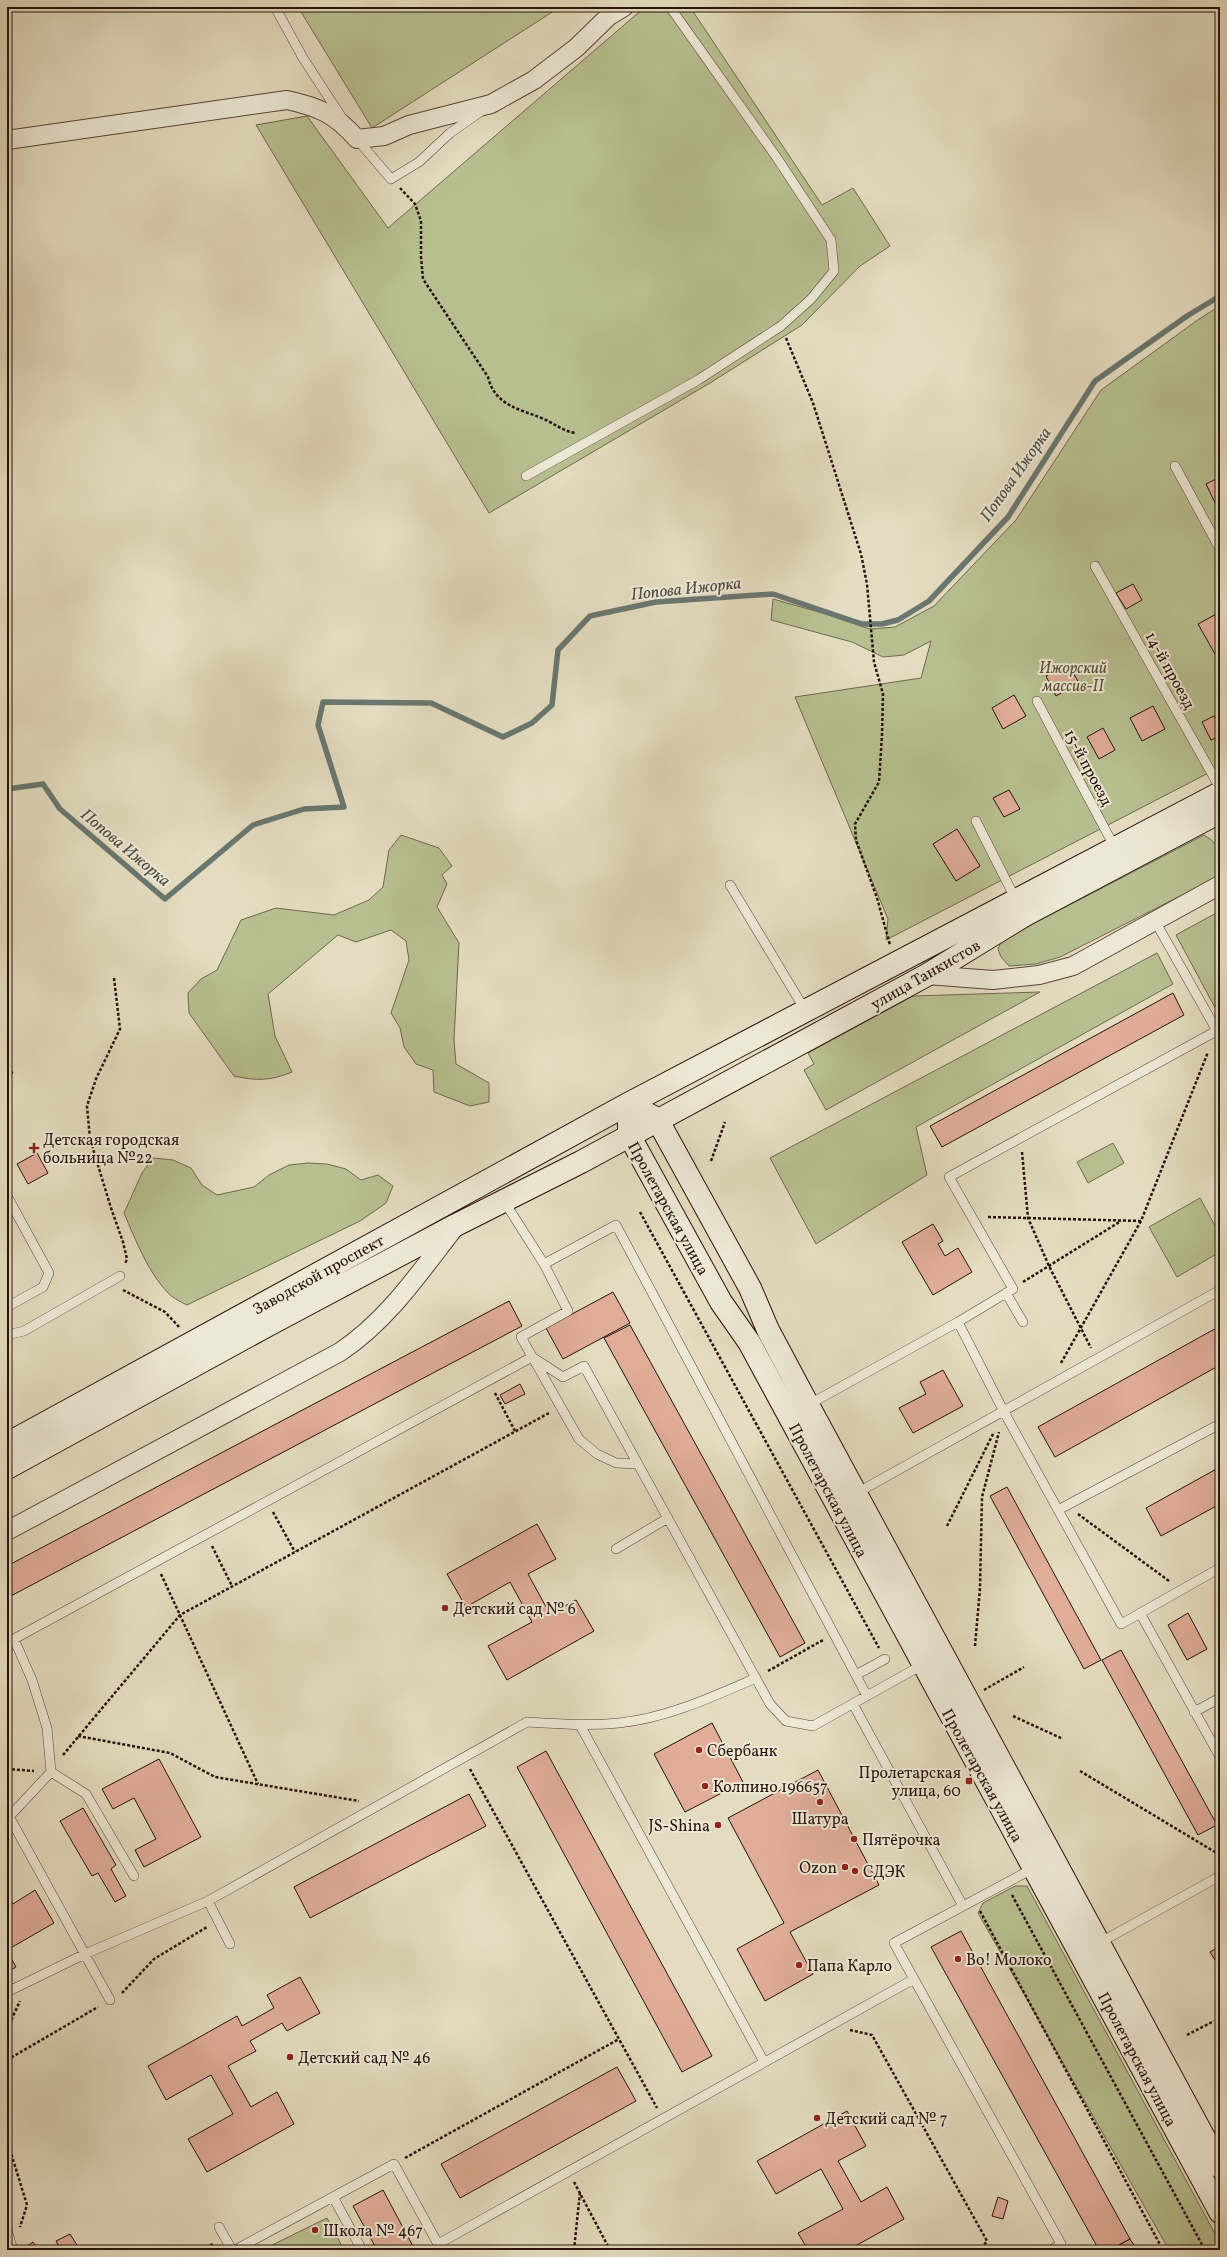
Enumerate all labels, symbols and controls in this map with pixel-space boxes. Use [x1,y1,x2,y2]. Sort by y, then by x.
water label: Попова Ижорка [975,423,1057,527]
water label: Попова Ижорка [630,572,742,607]
street label: 14-й проезд [1139,628,1200,714]
park label: Ижорский массив-II [1039,658,1107,698]
street label: 15-й проезд [1058,726,1117,810]
water label: Попова Ижорка [75,804,175,893]
street label: улица Танкистов [867,935,985,1016]
place label: Детская городская больница №22 [43,1130,179,1170]
street label: Пролетарская улица [621,1138,713,1280]
marker: Детская городская больница №22 [28,1142,40,1154]
street label: Заводской проспект [249,1230,389,1321]
street label: Пролетарская улица [782,1420,872,1562]
place label: Детский сад № 6 [453,1599,576,1621]
marker: Детский сад № 6 [440,1603,450,1613]
street label: Пролетарская улица [935,1705,1027,1847]
place label: Сбербанк [707,1741,778,1763]
marker: Сбербанк [694,1745,704,1755]
place label: Пролетарская улица, 60 [859,1763,961,1803]
marker: Пролетарская улица, 60 [964,1776,974,1786]
place label: Колпино 196657 [713,1777,828,1799]
marker: Колпино 196657 [700,1781,710,1791]
marker: Шатура [815,1797,825,1807]
place label: Шатура [791,1809,849,1831]
place label: JS-Shina [648,1816,710,1838]
marker: JS-Shina [713,1820,723,1830]
place label: Пятёрочка [862,1830,941,1852]
marker: Пятёрочка [849,1834,859,1844]
place label: Ozon [799,1858,837,1880]
marker: Ozon [840,1862,850,1872]
place label: СДЭК [863,1862,906,1884]
marker: СДЭК [850,1866,860,1876]
place label: Во! Молоко [966,1950,1051,1972]
marker: Во! Молоко [953,1954,963,1964]
place label: Папа Карло [807,1956,892,1978]
marker: Папа Карло [794,1960,804,1970]
street label: Пролетарская улица [1091,1989,1181,2131]
place label: Детский сад № 46 [298,2048,430,2070]
marker: Детский сад № 46 [285,2052,295,2062]
place label: Детский сад № 7 [825,2109,948,2131]
marker: Детский сад № 7 [812,2113,822,2123]
place label: Школа № 467 [323,2221,423,2243]
marker: Школа № 467 [310,2225,320,2235]

